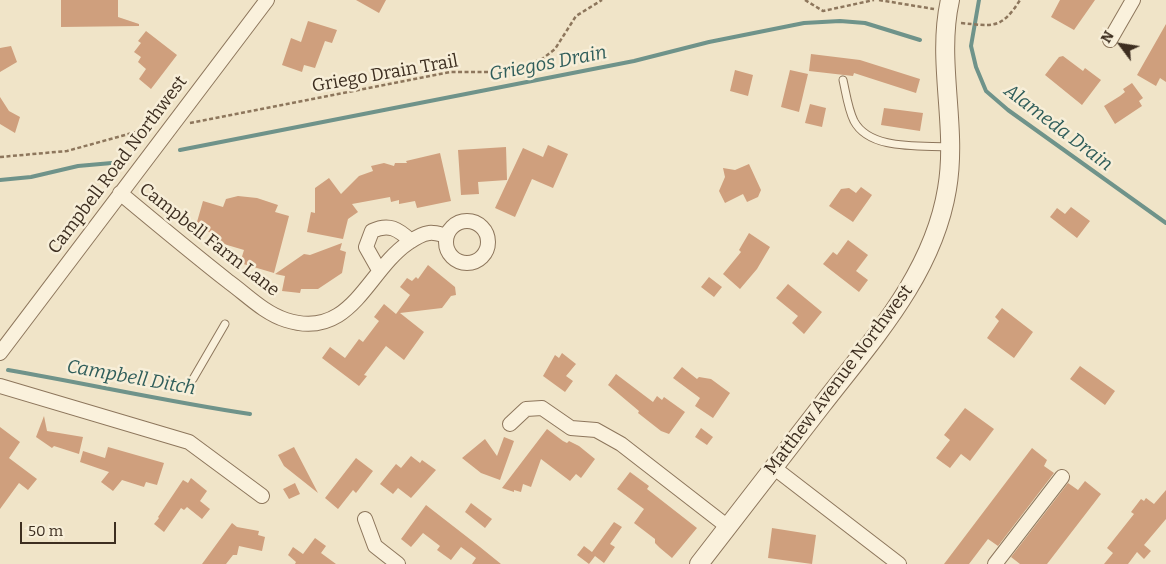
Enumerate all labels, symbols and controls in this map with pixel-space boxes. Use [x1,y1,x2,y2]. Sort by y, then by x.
north arrow [1096,20,1146,70]
text: N [1098,28,1118,46]
water label: Griegos Drain [487,41,609,87]
street label: Griego Drain Trail [310,51,460,97]
street label: Campbell Road Northwest [44,72,192,258]
water label: Alameda Drain [999,80,1117,176]
street label: Campbell Farm Lane [135,179,283,301]
street label: Matthew Avenue Northwest [760,281,918,479]
water label: Campbell Ditch [65,355,197,401]
scale bar [22,512,119,544]
text: 50 m [28,522,63,540]

